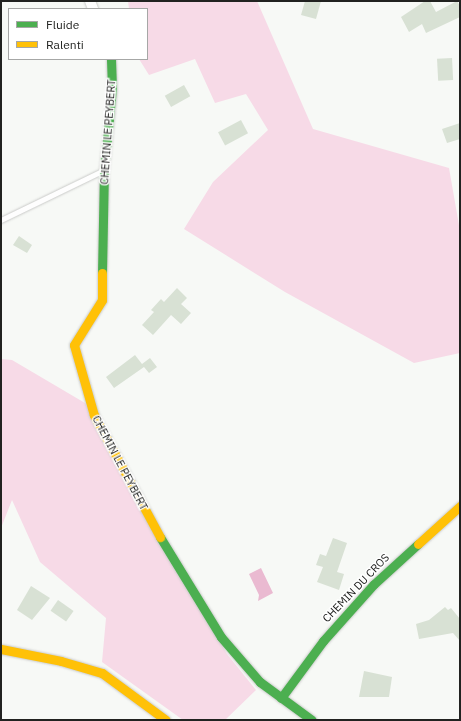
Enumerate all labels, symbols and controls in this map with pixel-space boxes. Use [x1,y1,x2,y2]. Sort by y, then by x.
legend [8,8,148,60]
text: Fluide [46,17,79,32]
text: Ralenti [46,37,84,52]
street label: CHEMIN LE PEYBERT [98,79,118,185]
street label: CHEMIN LE PEYBERT [89,413,151,513]
street label: CHEMIN DU CROS [320,551,392,625]

